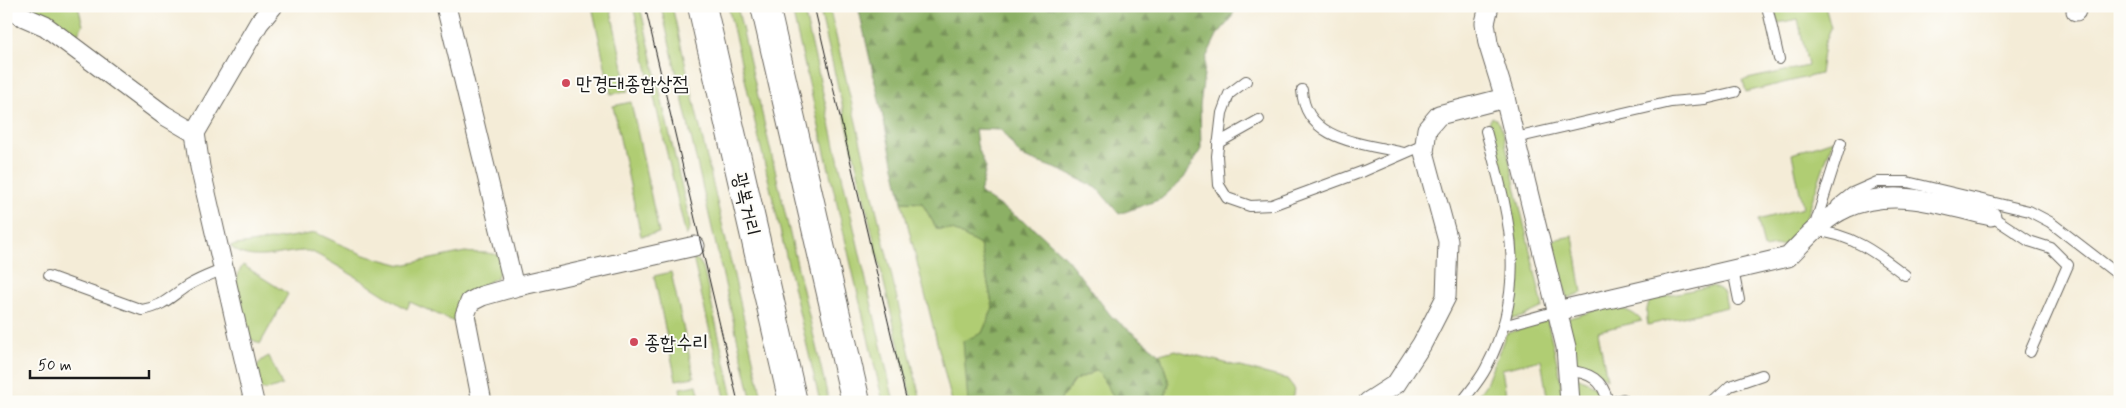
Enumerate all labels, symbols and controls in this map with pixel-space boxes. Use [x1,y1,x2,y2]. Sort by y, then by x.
place label: 만경대종합상점 [576,71,689,98]
marker: 만경대종합상점 [560,77,572,89]
street label: 광복거리 [725,170,766,239]
place label: 종합수리 [644,330,708,357]
marker: 종합수리 [628,336,640,348]
scale bar [30,348,149,380]
text: 50 m [38,356,72,376]

